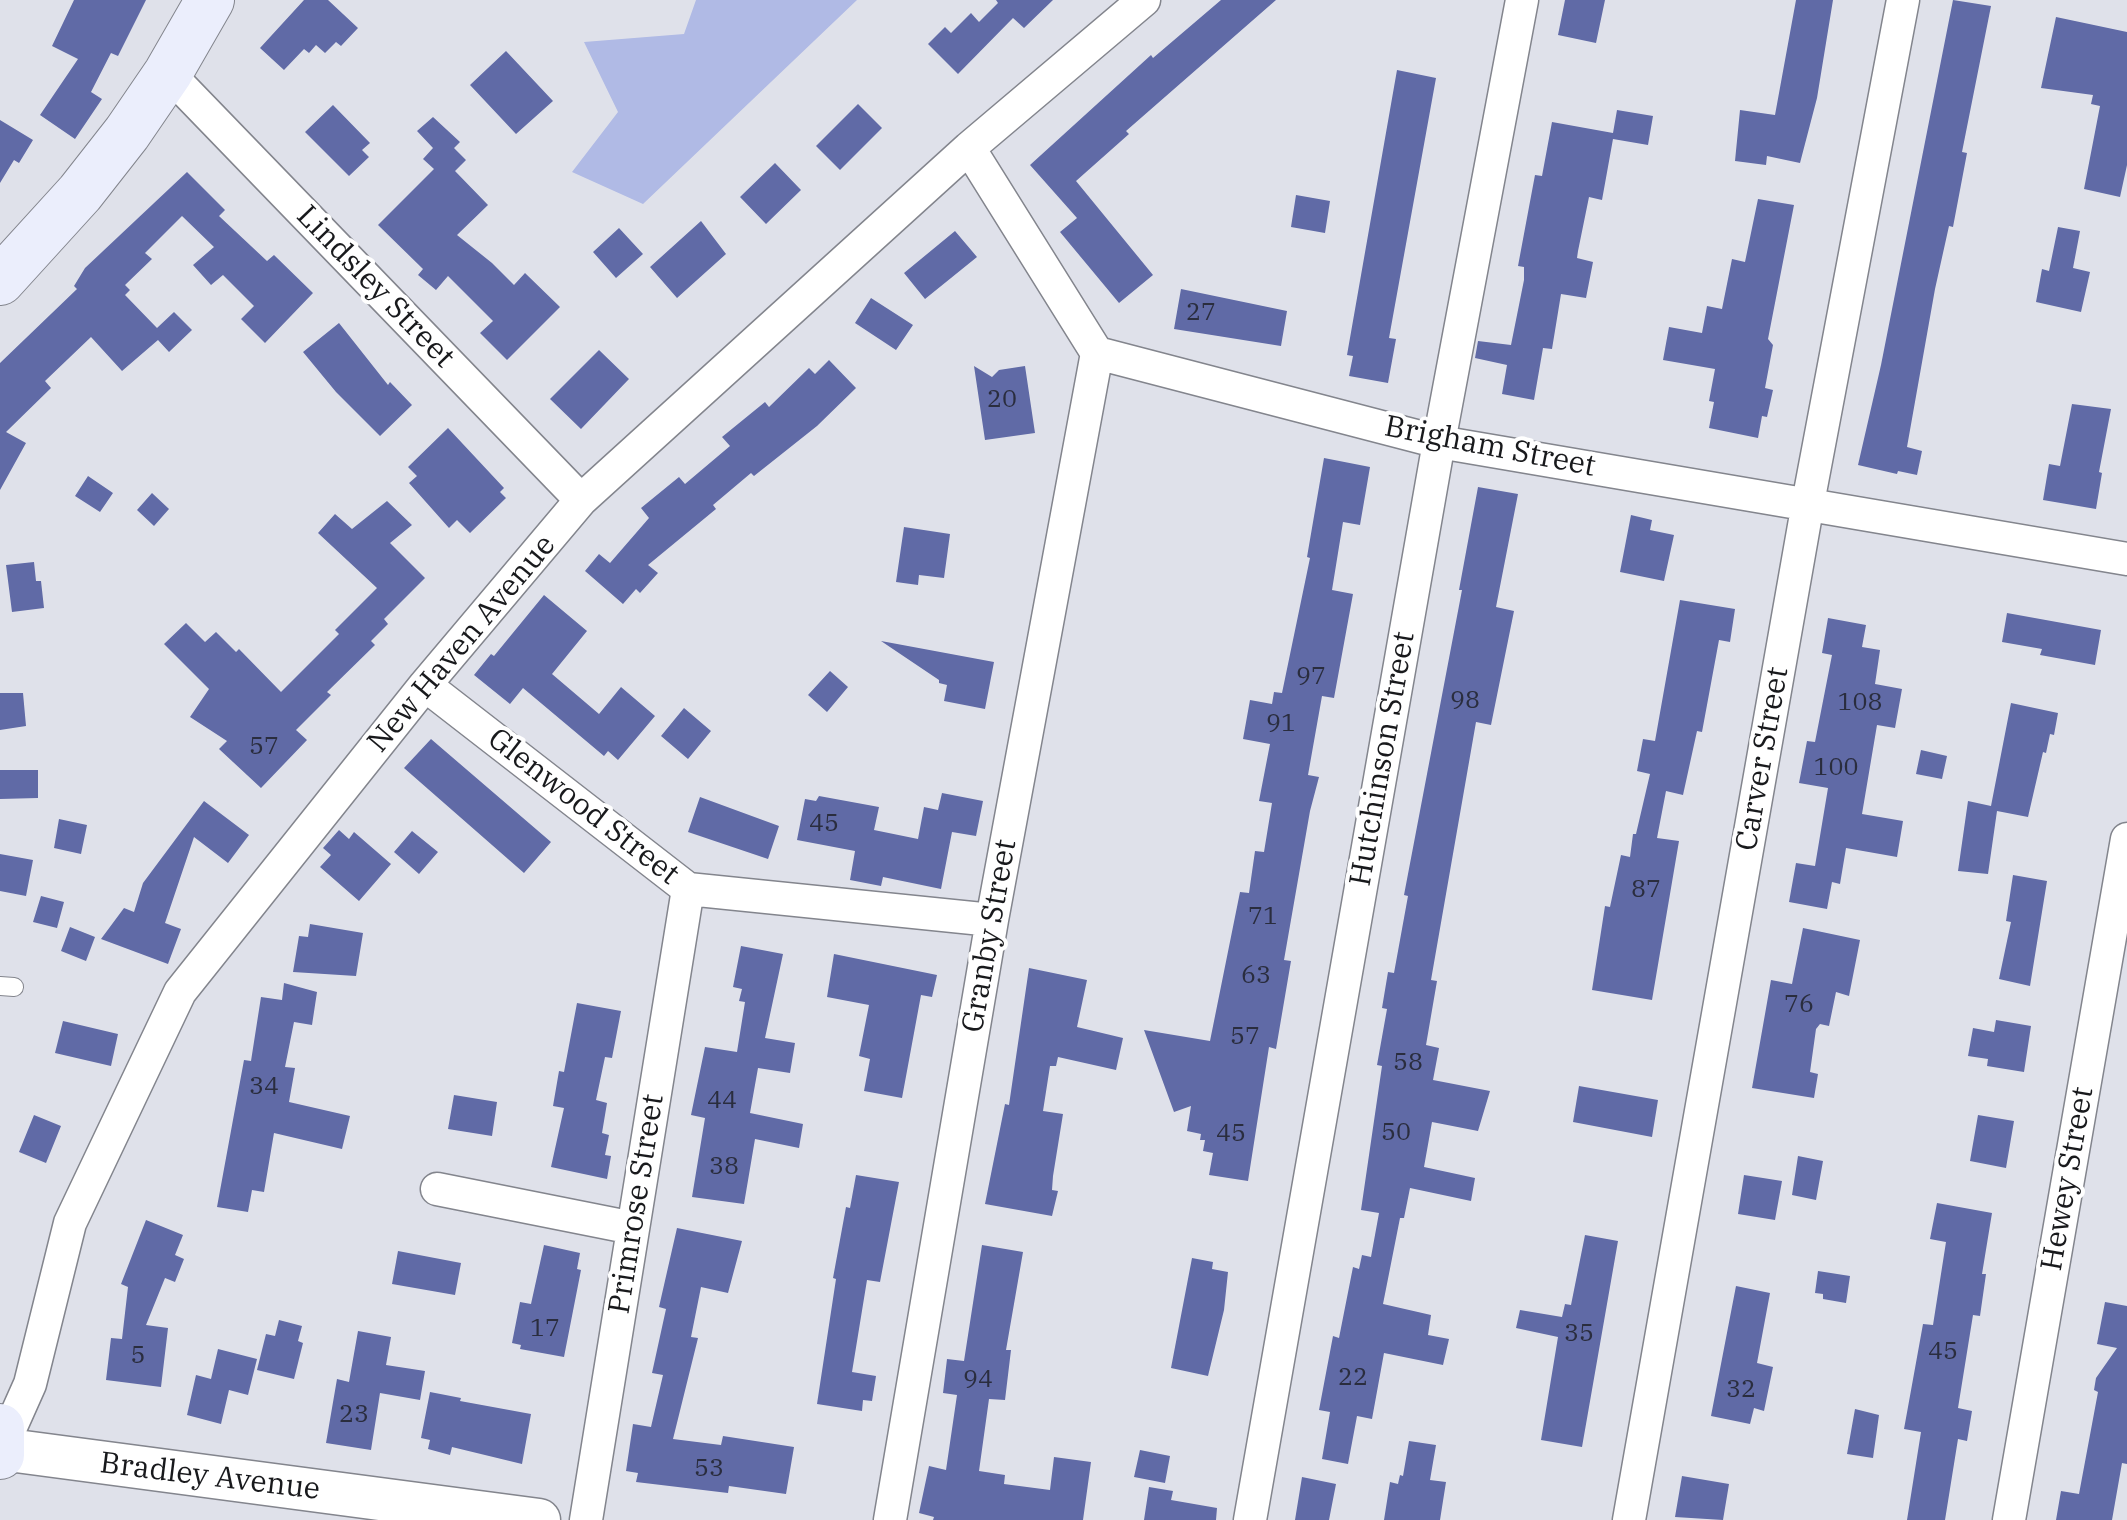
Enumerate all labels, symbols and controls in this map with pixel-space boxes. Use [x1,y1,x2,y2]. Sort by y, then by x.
street label: Lindsley Street [289,198,461,376]
house number: 27 [1186,298,1216,328]
house number: 20 [987,385,1017,415]
street label: Brigham Street [1381,409,1599,485]
street label: New Haven Avenue [361,528,563,760]
street label: Hutchinson Street [1343,629,1423,889]
house number: 97 [1296,662,1326,692]
street label: Carver Street [1729,664,1797,854]
house number: 98 [1450,686,1480,716]
house number: 108 [1838,688,1882,718]
house number: 91 [1266,709,1296,739]
street label: Glenwood Street [480,721,686,893]
house number: 57 [249,732,279,762]
house number: 100 [1814,753,1858,783]
house number: 45 [809,809,839,839]
street label: Granby Street [955,837,1025,1035]
house number: 87 [1631,875,1661,905]
house number: 71 [1248,902,1278,932]
house number: 63 [1241,961,1271,991]
house number: 76 [1784,990,1814,1020]
house number: 57 [1230,1022,1260,1052]
house number: 58 [1393,1048,1423,1078]
house number: 34 [249,1072,279,1102]
street label: Hewey Street [2034,1084,2102,1274]
house number: 44 [707,1086,737,1116]
street label: Primrose Street [602,1092,672,1316]
house number: 50 [1381,1118,1411,1148]
house number: 45 [1216,1119,1246,1149]
house number: 38 [709,1152,739,1182]
house number: 17 [530,1314,560,1344]
house number: 35 [1564,1319,1594,1349]
house number: 45 [1928,1337,1958,1367]
house number: 5 [131,1341,145,1371]
house number: 22 [1338,1363,1368,1393]
house number: 94 [963,1365,993,1395]
house number: 32 [1726,1375,1756,1405]
house number: 23 [339,1400,369,1430]
street label: Bradley Avenue [98,1446,322,1508]
house number: 53 [694,1454,724,1484]

